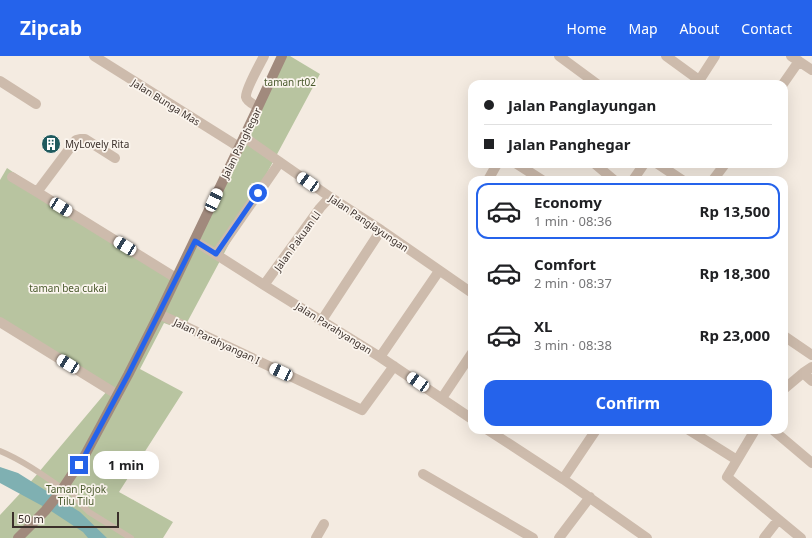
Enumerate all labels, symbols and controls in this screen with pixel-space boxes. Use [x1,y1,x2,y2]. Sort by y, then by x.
text: Zipcab [20,15,82,41]
text: Home [567,19,606,38]
text: Map [628,19,658,38]
text: About [680,19,719,38]
text: Contact [741,19,792,38]
street label: Jalan Bunga Mas [128,75,203,129]
park label: taman rt02 [264,75,316,89]
text: Jalan Panglayungan [508,95,656,115]
street label: Jalan Panghegar [217,105,264,182]
building icon: MyLovely Rita [40,133,62,155]
text: Jalan Panghegar [508,134,630,154]
place label: MyLovely Rita [65,137,129,151]
car [295,170,321,194]
route start [249,184,267,202]
car [203,187,225,213]
street label: Jalan Panglayungan [326,191,411,255]
text: Economy [534,192,602,212]
icon: car [486,193,522,229]
car [48,196,74,218]
text: Rp 13,500 [700,201,770,221]
street label: Jalan Pakuan Ll [270,208,323,275]
text: 1 min · 08:36 [534,212,612,230]
car [112,235,138,257]
text: Comfort [534,254,596,274]
icon: car [486,255,522,291]
text: Rp 18,300 [700,263,770,283]
text: 2 min · 08:37 [534,274,612,292]
park label: taman bea cukai [29,281,107,295]
street label: Jalan Parahyangan [292,298,375,357]
street label: Jalan Parahyangan I [171,314,262,367]
text: XL [534,316,552,336]
icon: car [486,317,522,353]
text: Rp 23,000 [700,325,770,345]
text: 3 min · 08:38 [534,336,612,354]
car [55,353,81,375]
car [268,361,294,383]
car [405,370,431,394]
button: Confirm [484,380,772,426]
callout: 1 min [93,451,159,479]
route end [70,456,88,474]
text: 1 min [108,456,144,474]
park label: Taman Pojok Tilu Tilu [46,482,107,508]
scale bar [12,510,119,529]
text: 50 m [18,511,44,526]

